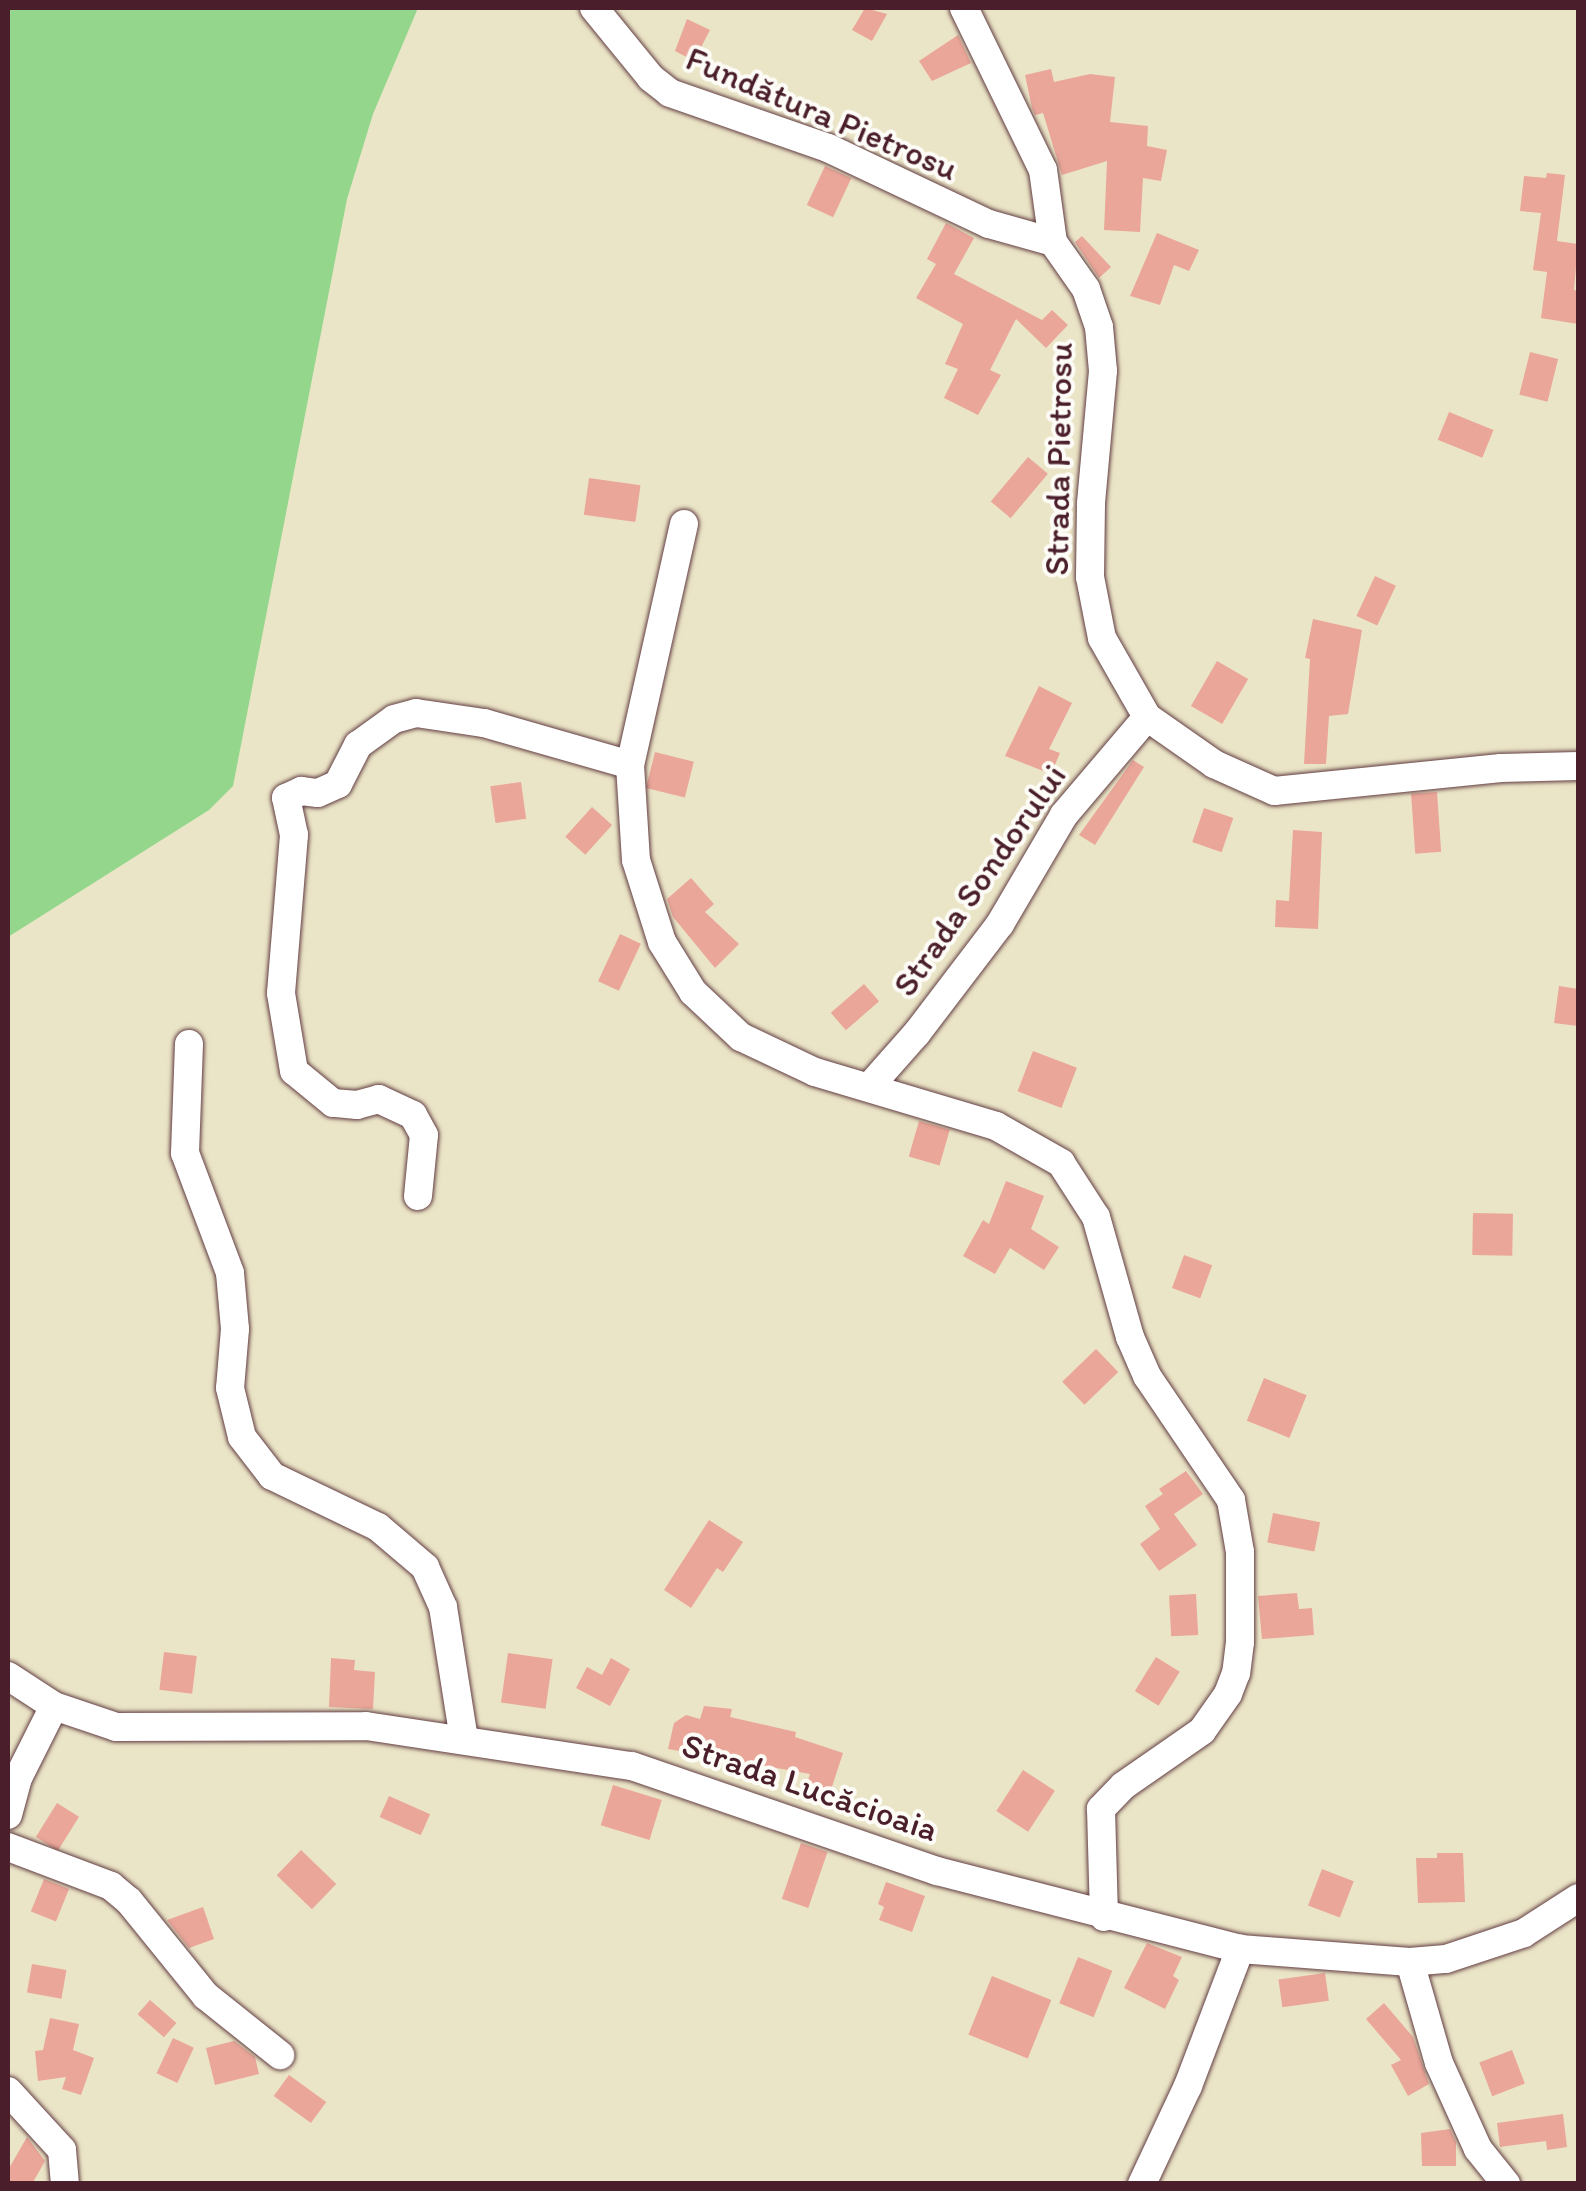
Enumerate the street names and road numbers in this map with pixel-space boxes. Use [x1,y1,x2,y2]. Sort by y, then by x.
street label: Fundătura Pietrosu [680,37,964,189]
street label: Strada Pietrosu [1035,342,1081,576]
street label: Strada Sondorului [883,756,1075,1004]
street label: Strada Lucăcioaia [677,1724,943,1850]

